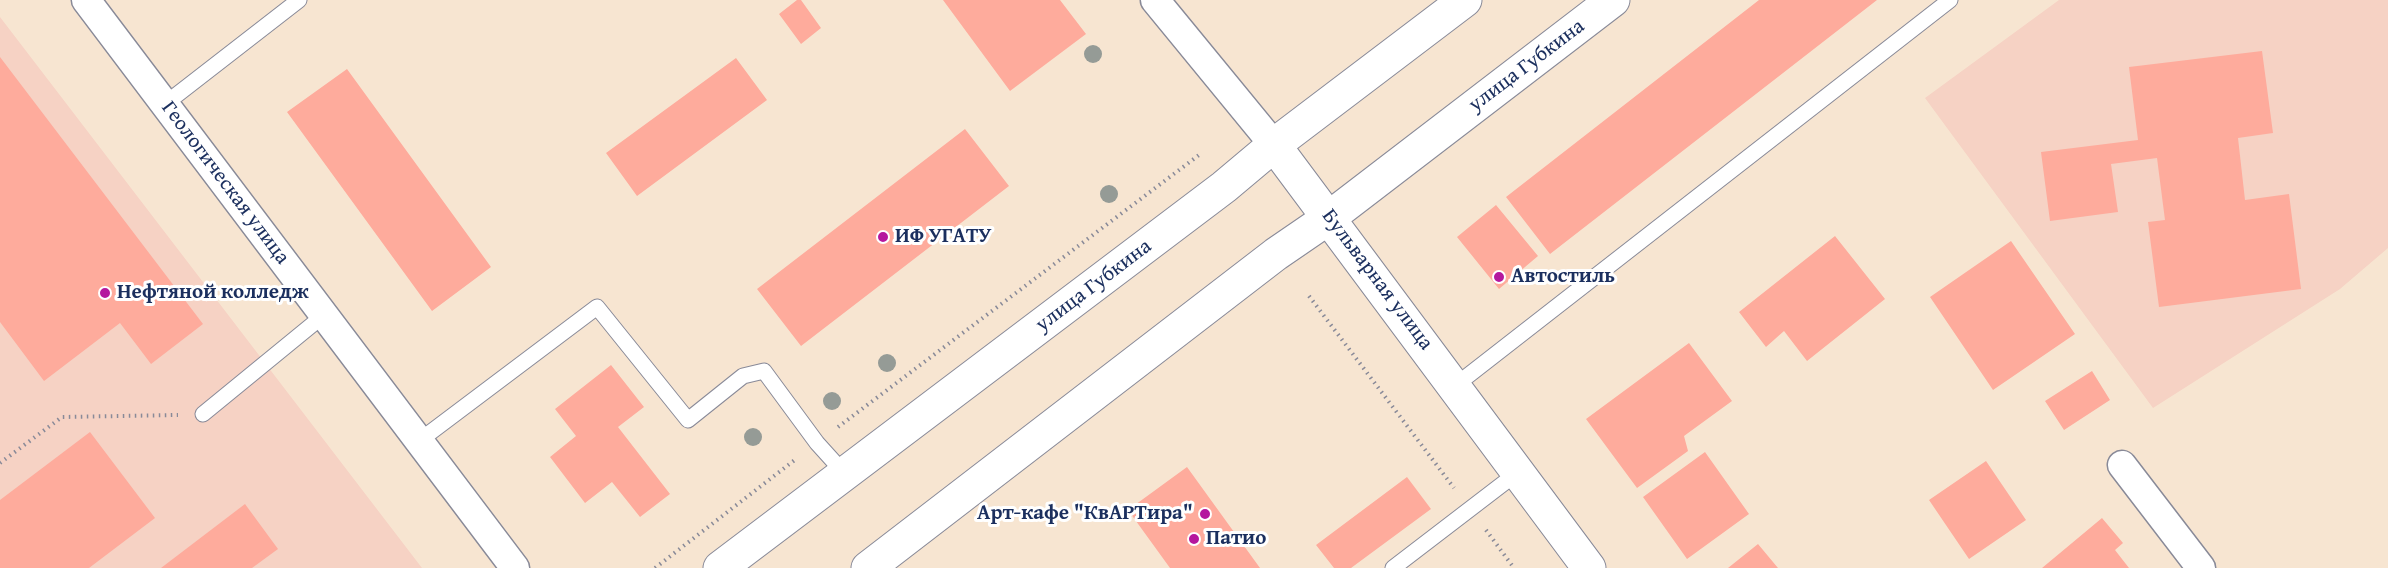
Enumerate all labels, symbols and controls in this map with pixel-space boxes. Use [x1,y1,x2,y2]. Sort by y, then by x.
street label: улица Губкина [1464,14,1590,118]
street label: Геологическая улица [155,96,295,270]
street label: Бульварная улица [1316,205,1438,355]
place label: ИФ УГАТУ [895,224,991,250]
marker: ИФ УГАТУ [876,230,890,244]
street label: улица Губкина [1031,234,1157,338]
place label: Автостиль [1511,264,1615,290]
marker: Автостиль [1492,270,1506,284]
place label: Нефтяной колледж [117,280,309,306]
marker: Нефтяной колледж [98,286,112,300]
place label: Арт-кафе "КвАРТира" [977,501,1193,527]
marker: Арт-кафе "КвАРТира" [1198,507,1212,521]
place label: Патио [1206,526,1266,552]
marker: Патио [1187,532,1201,546]

